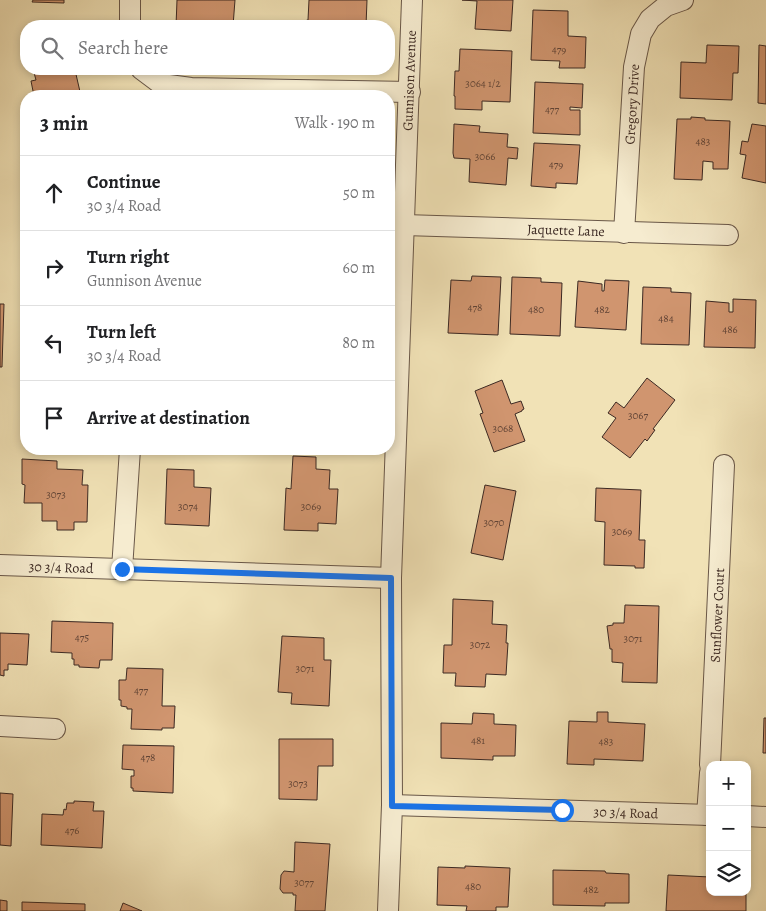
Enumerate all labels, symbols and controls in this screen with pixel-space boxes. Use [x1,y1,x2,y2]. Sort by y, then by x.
search box [20,20,395,75]
street label: Gunnison Avenue [398,30,421,131]
icon: search [38,34,66,62]
text: Search here [78,35,168,61]
house number: 479 [552,42,566,57]
street label: Gregory Drive [620,64,644,145]
house number: 3064 1/2 [465,76,501,91]
house number: 477 [545,102,559,117]
text: 3 min [40,109,88,137]
text: Walk · 190 m [295,112,375,134]
house number: 483 [696,134,710,149]
house number: 3066 [475,149,495,164]
house number: 479 [549,157,563,172]
text: Continue [87,169,161,195]
icon: ahead [40,179,68,207]
text: 50 m [343,182,375,204]
text: 30 3/4 Road [87,195,161,217]
street label: Jaquette Lane [527,220,605,241]
text: Turn right [87,244,169,270]
icon: right [40,254,68,282]
text: 60 m [343,257,375,279]
text: Gunnison Avenue [87,270,202,292]
house number: 478 [468,300,482,315]
house number: 480 [528,302,544,317]
house number: 482 [594,302,610,317]
house number: 484 [658,311,674,326]
text: Turn left [87,319,156,345]
house number: 486 [722,322,738,337]
icon: left [40,329,68,357]
text: 80 m [342,332,375,354]
text: 30 3/4 Road [87,345,161,367]
icon: arrive [40,404,68,432]
text: Arrive at destination [87,405,250,431]
house number: 3067 [628,408,648,423]
house number: 3068 [493,421,513,436]
house number: 3073 [46,487,66,502]
house number: 3074 [178,499,198,514]
house number: 3069 [301,499,321,514]
house number: 3070 [484,515,505,530]
house number: 3069 [612,524,632,539]
street label: 30 3/4 Road [28,557,94,578]
route end [111,558,134,581]
street label: Sunflower Court [706,567,729,663]
house number: 475 [75,630,89,645]
house number: 3071 [624,631,643,646]
house number: 3072 [470,637,490,652]
house number: 3071 [296,661,315,676]
house number: 477 [134,683,148,698]
house number: 481 [471,733,485,748]
house number: 483 [599,734,613,749]
house number: 478 [141,750,155,765]
map controls [706,761,751,896]
button: + [706,761,751,806]
house number: 3073 [288,776,308,791]
route start [551,799,574,822]
street label: 30 3/4 Road [593,802,659,823]
button: − [706,806,751,851]
house number: 476 [65,823,79,838]
button: layers [706,851,751,896]
house number: 3077 [294,875,314,890]
house number: 480 [465,879,481,894]
house number: 482 [583,882,599,897]

